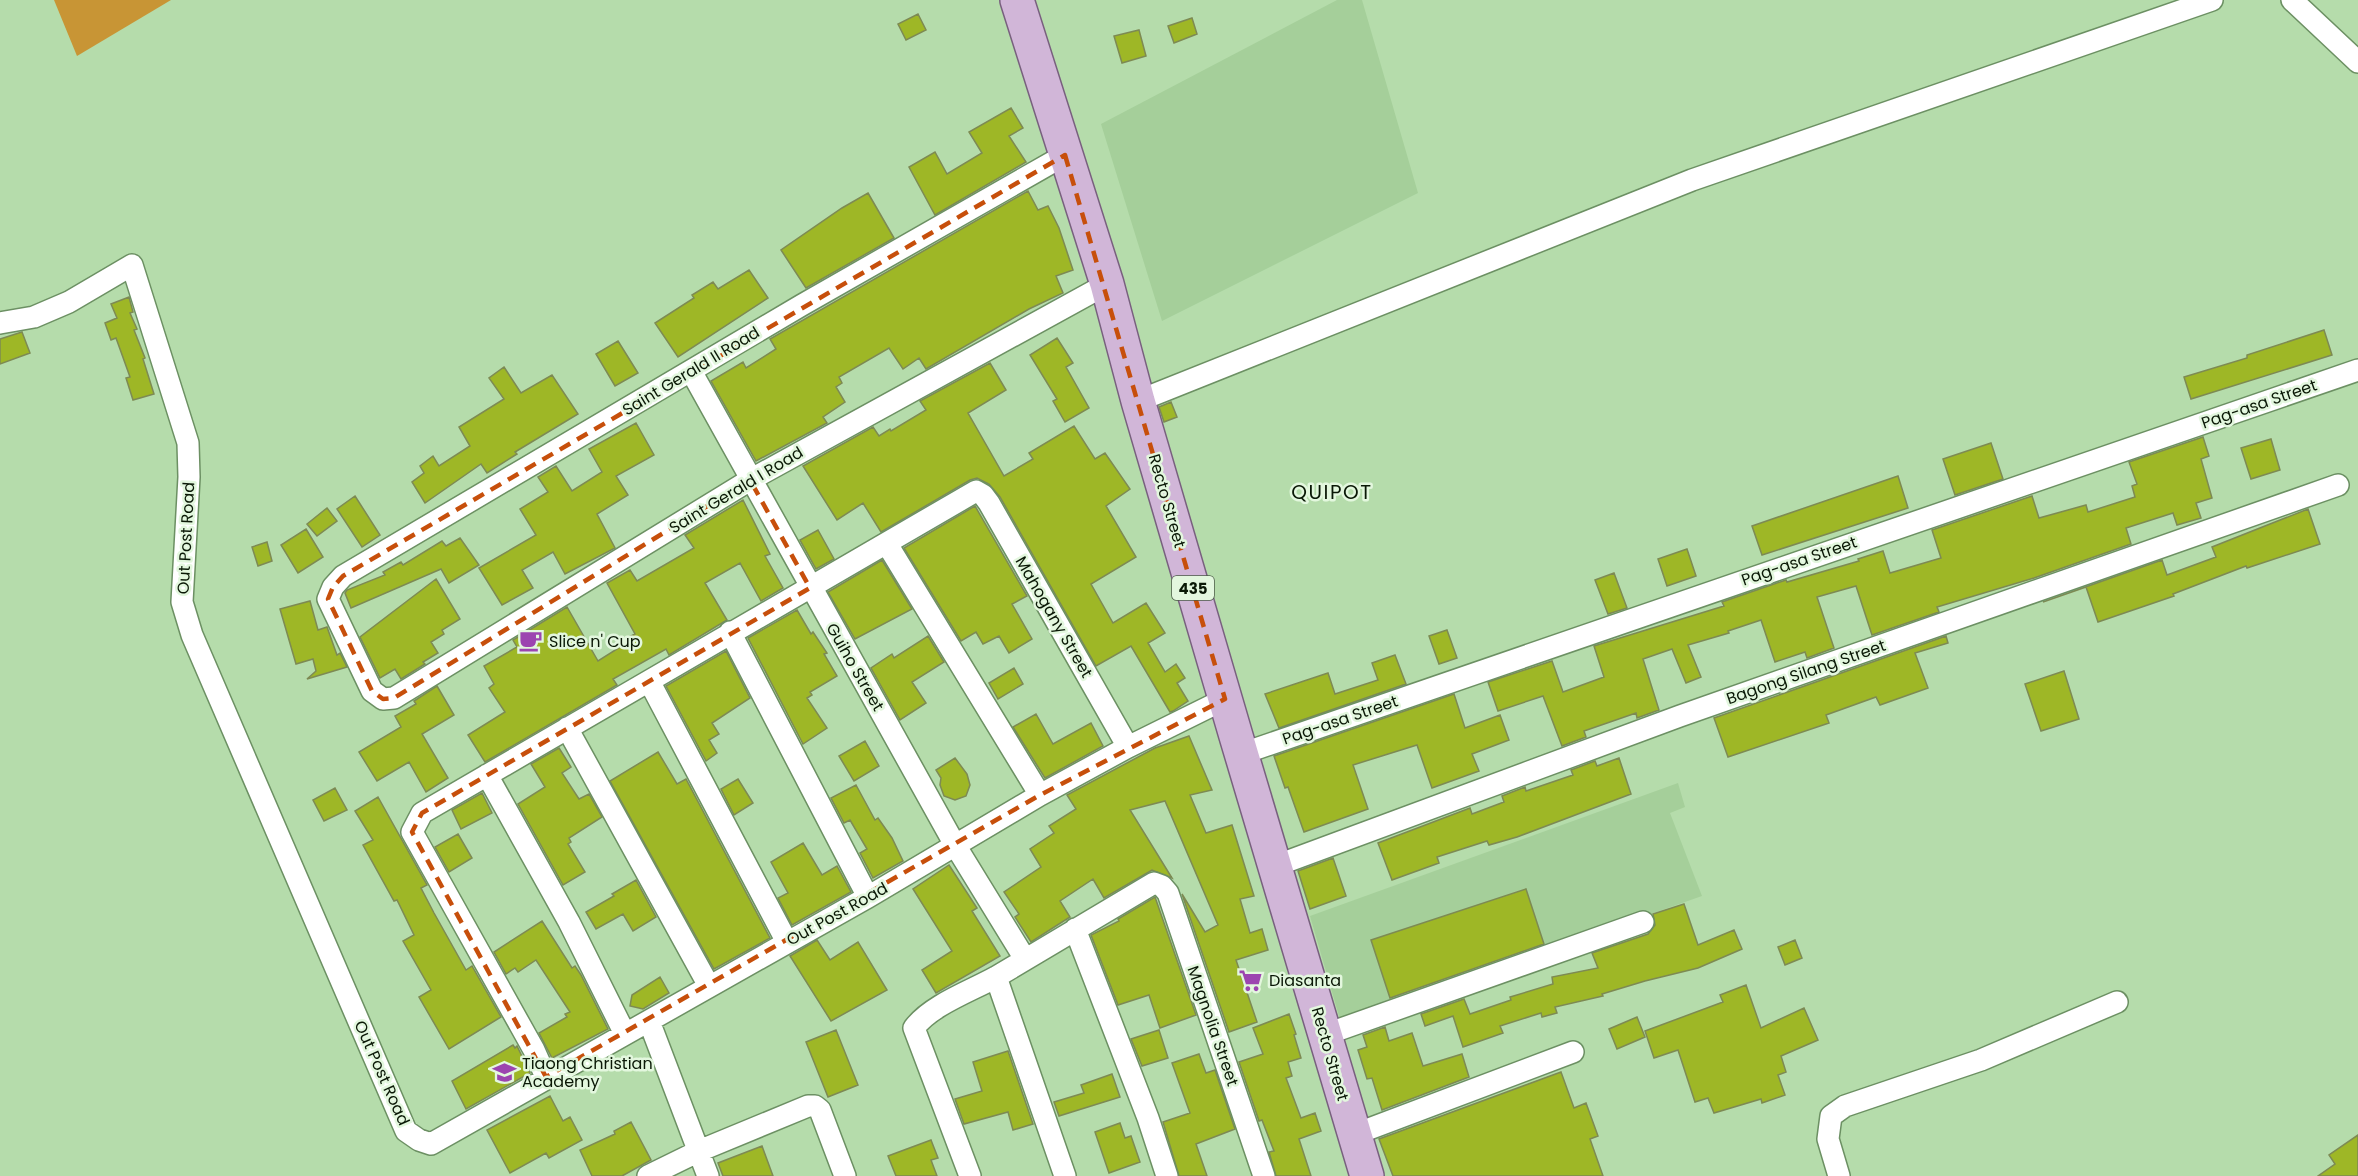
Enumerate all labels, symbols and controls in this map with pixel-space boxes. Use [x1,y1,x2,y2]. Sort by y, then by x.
street label: Saint Gerald II Road [618,321,764,421]
street label: Pag-asa Street [2198,373,2320,435]
street label: Saint Gerald I Road [665,441,807,539]
street label: Recto Street [1143,451,1191,551]
district label: QUIPOT [1291,478,1373,506]
street label: Out Post Road [172,481,200,595]
street label: Pag-asa Street [1738,530,1860,592]
street label: Mahogany Street [1010,552,1098,682]
road number: 435 [1172,576,1214,600]
street label: Guiho Street [820,619,890,715]
cafe icon: Slice n' Cup [518,628,544,654]
place label: Slice n' Cup [549,630,641,653]
street label: Bagong Silang Street [1723,634,1889,710]
street label: Pag-asa Street [1279,689,1401,751]
street label: Out Post Road [782,877,892,951]
street label: Magnolia Street [1182,963,1244,1089]
supermarket icon: Diasanta [1238,967,1264,993]
place label: Diasanta [1269,969,1341,992]
street label: Recto Street [1306,1004,1354,1104]
street label: Out Post Road [349,1017,415,1129]
place label: Tiaong Christian Academy [522,1052,653,1093]
school or university icon: Tiaong Christian Academy [491,1059,517,1085]

